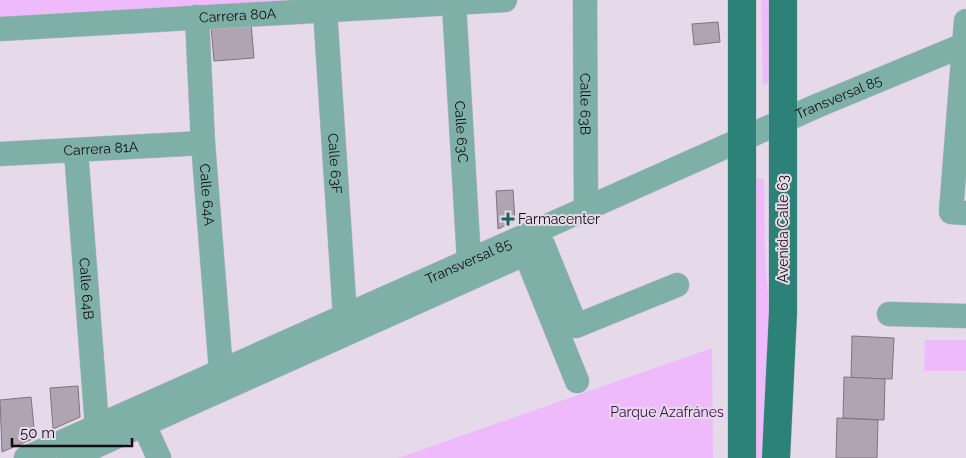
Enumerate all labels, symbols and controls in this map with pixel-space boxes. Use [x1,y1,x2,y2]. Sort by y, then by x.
street label: Carrera 80A [199,5,277,26]
street label: Transversal 85 [793,72,884,123]
street label: Calle 63B [577,73,594,135]
street label: Calle 63C [452,100,471,164]
street label: Calle 63F [325,133,345,195]
street label: Carrera 81A [63,138,139,159]
street label: Calle 64A [197,163,218,227]
street label: Avenida Calle 63 [775,175,791,283]
place label: Farmacenter [518,211,600,227]
marker: Farmacenter [502,213,514,225]
street label: Transversal 85 [423,235,514,287]
street label: Calle 64B [76,257,97,320]
park label: Parque Azafránes [610,404,724,420]
scale bar [12,416,132,448]
text: 50 m [20,424,55,442]

